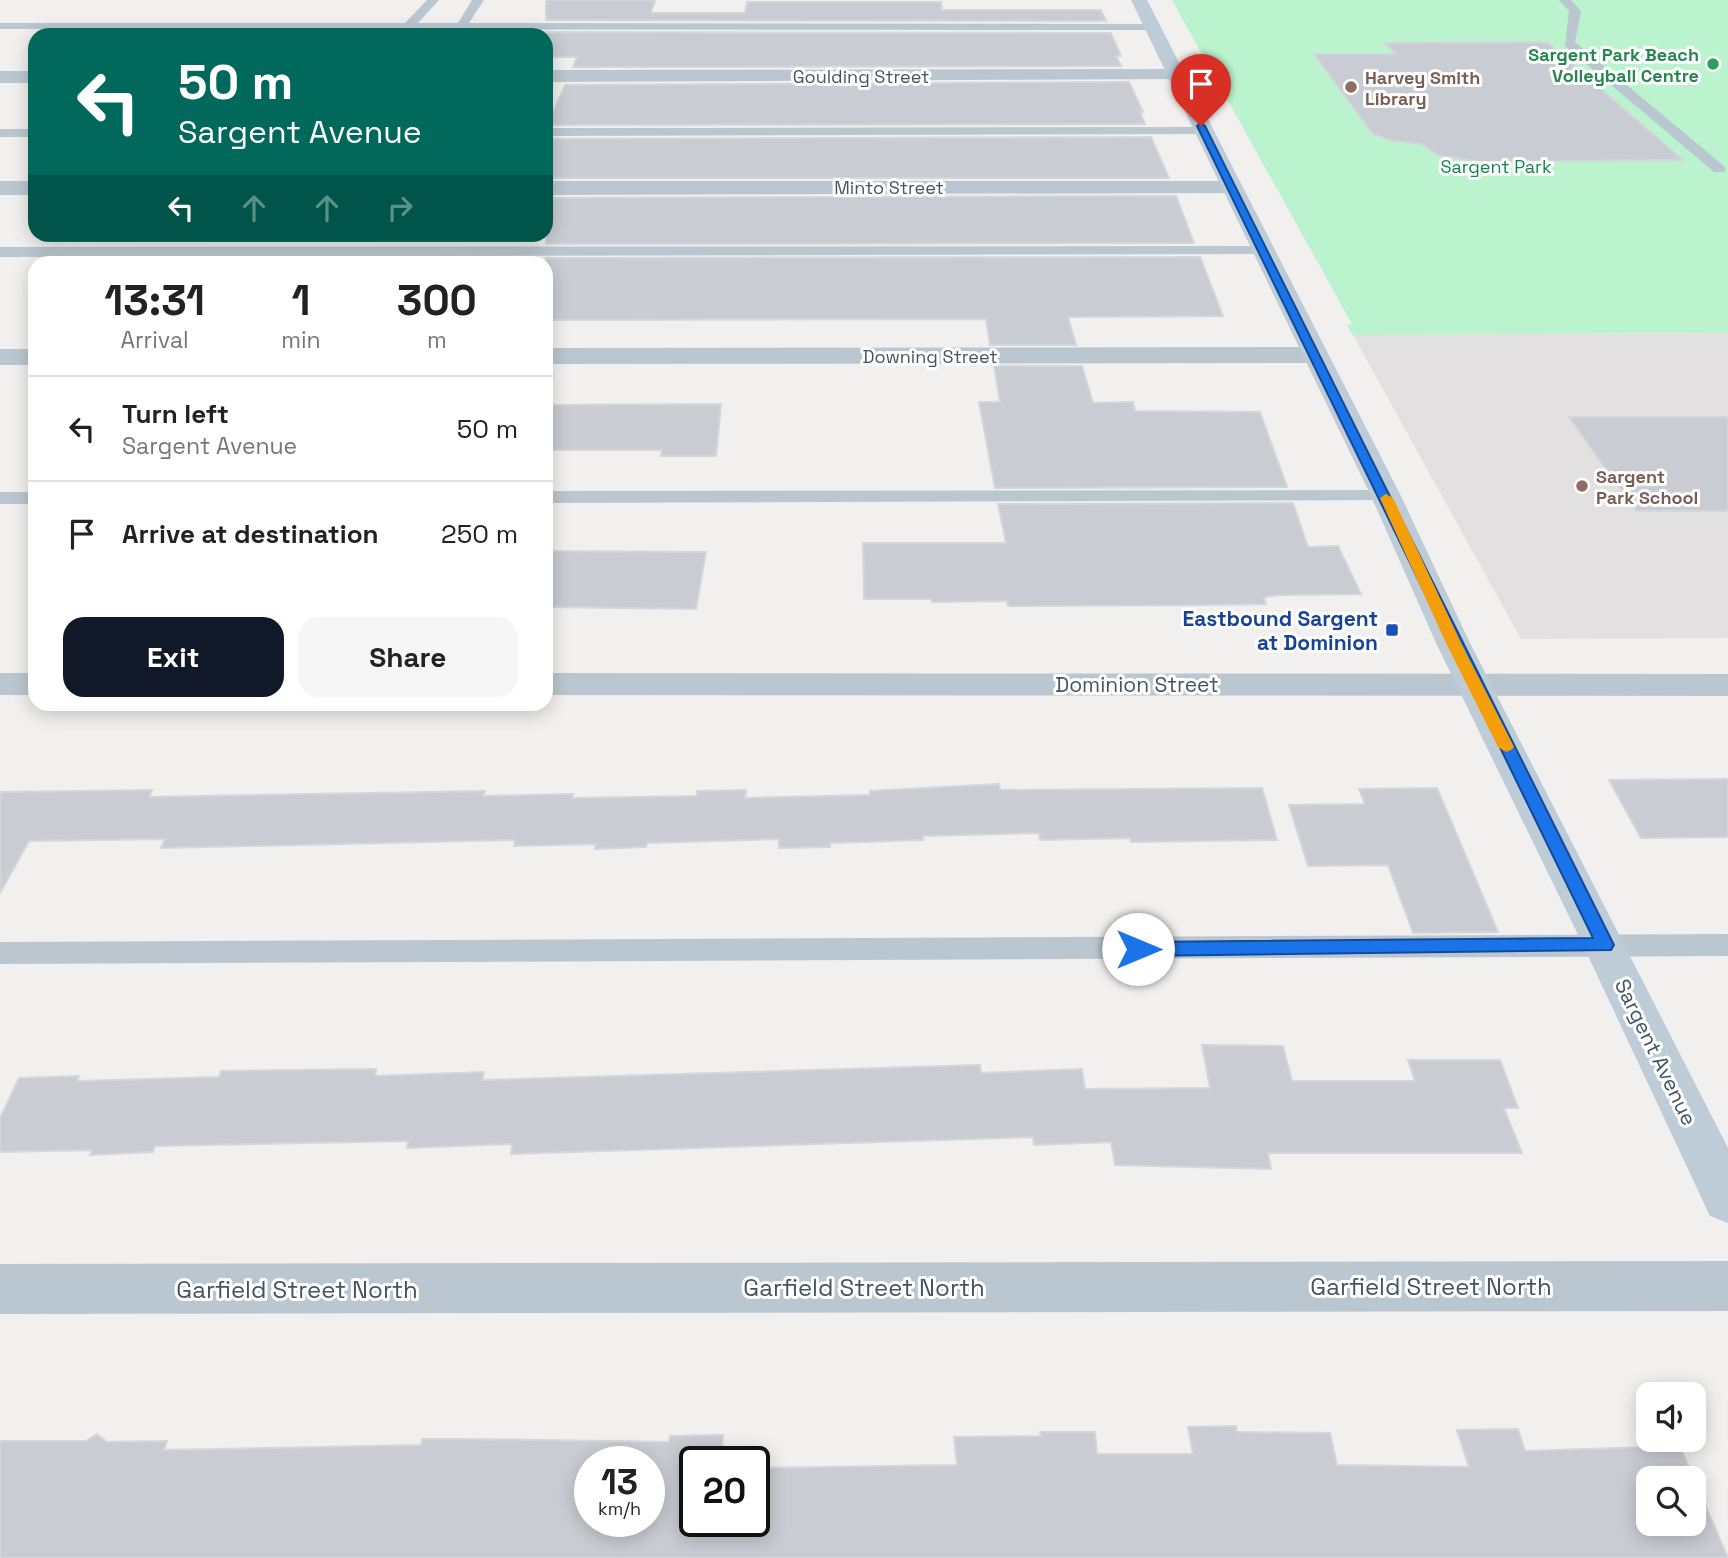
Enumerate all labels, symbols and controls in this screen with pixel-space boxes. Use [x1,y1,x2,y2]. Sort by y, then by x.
place label: Sargent Park Beach Volleyball Centre [1528,43,1699,87]
text: 50 m [178,51,293,113]
pin [1171,54,1231,126]
icon: left [63,56,154,147]
marker: Sargent Park Beach Volleyball Centre [1705,56,1721,72]
street label: Goulding Street [793,65,929,88]
icon: arrive [1182,65,1220,103]
place label: Harvey Smith Library [1365,66,1480,110]
marker: Harvey Smith Library [1343,79,1359,95]
text: Sargent Avenue [178,112,422,152]
park label: Sargent Park [1440,155,1552,178]
street label: Minto Street [834,176,944,199]
icon: left [162,189,200,227]
icon: ahead [235,189,273,227]
icon: ahead [308,189,346,227]
icon: right [381,189,419,227]
text: 13:31 [104,274,205,327]
text: 1 [291,274,310,327]
text: 300 [397,274,477,327]
text: Arrival [120,325,189,355]
text: min [281,325,321,355]
text: m [427,325,447,355]
street label: Downing Street [863,345,997,368]
text: Turn left [122,397,229,431]
icon: left [63,410,101,448]
text: 50 m [457,412,518,446]
text: Sargent Avenue [122,431,297,461]
place label: Sargent Park School [1596,465,1698,509]
marker: Sargent Park School [1574,478,1590,494]
icon: arrive [63,515,101,553]
text: Arrive at destination [122,517,379,551]
text: 250 m [441,517,518,551]
place label: Eastbound Sargent at Dominion [1183,605,1378,656]
button: Exit [63,617,284,697]
button: Share [298,617,518,697]
marker: Eastbound Sargent at Dominion [1384,622,1400,638]
street label: Dominion Street [1055,671,1219,698]
position arrow [1101,912,1175,986]
street label: Sargent Avenue [1609,974,1703,1130]
street label: Garfield Street North [1310,1271,1552,1302]
street label: Garfield Street North [743,1272,985,1303]
street label: Garfield Street North [176,1274,418,1305]
map controls [1636,1382,1706,1536]
button: sound [1636,1382,1706,1452]
speed limit sign: 20 [679,1446,770,1537]
text: 13 [601,1460,638,1504]
button: search [1636,1466,1706,1536]
text: km/h [598,1497,641,1520]

